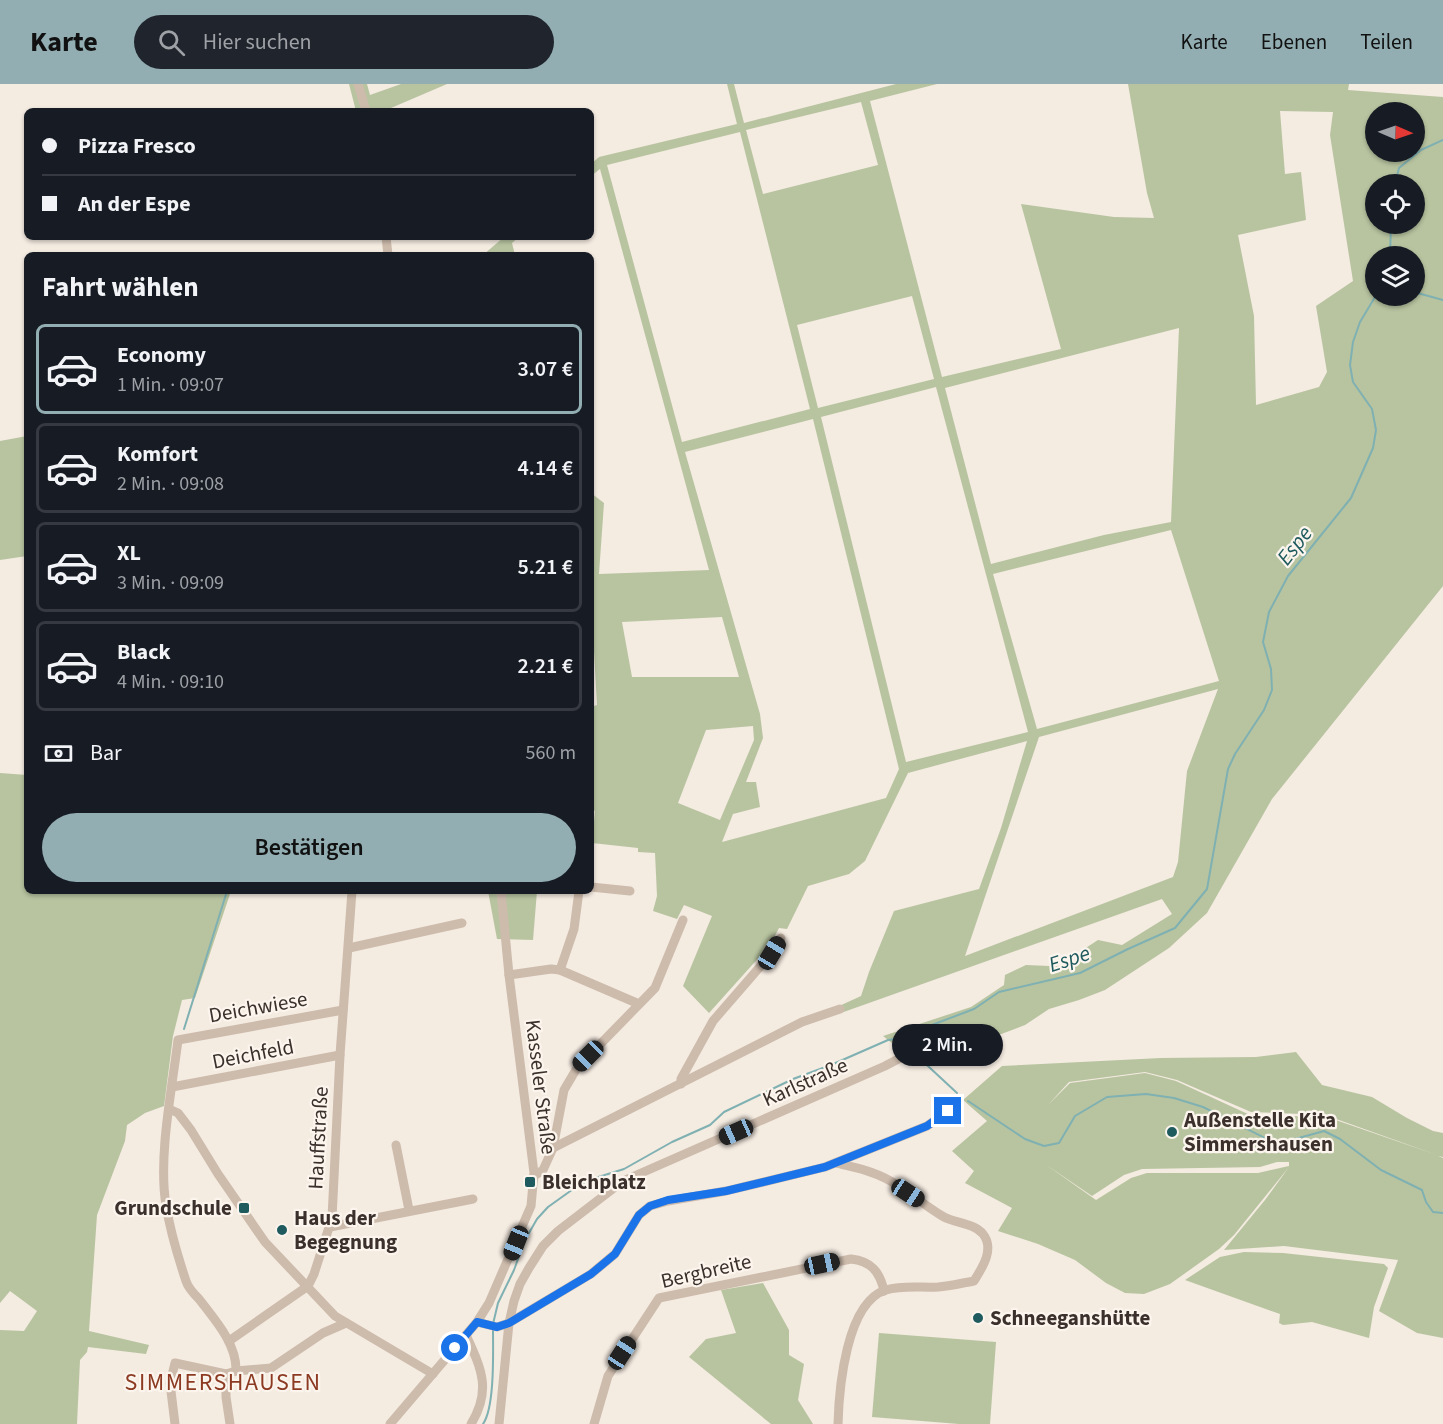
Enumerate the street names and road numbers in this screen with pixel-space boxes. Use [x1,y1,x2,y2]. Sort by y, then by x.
street label: Deichwiese [206,984,310,1030]
street label: Kasseler Straße [518,1018,564,1156]
street label: Deichfeld [209,1031,297,1077]
street label: Karlstraße [757,1050,853,1114]
street label: Hauffstraße [300,1086,336,1190]
street label: Bergbreite [658,1246,754,1296]

